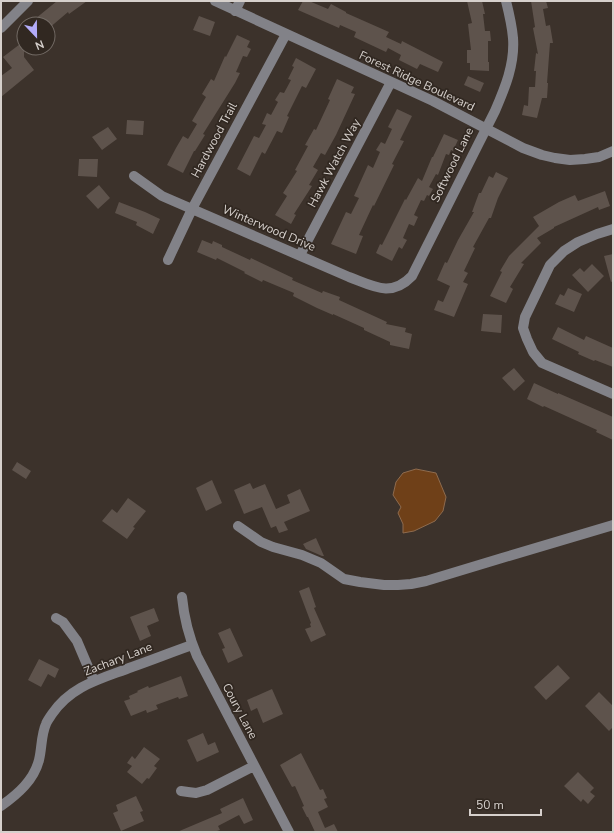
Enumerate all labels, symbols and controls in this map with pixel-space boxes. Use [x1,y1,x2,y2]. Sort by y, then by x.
north arrow [16,16,56,56]
text: N [33,36,46,53]
street label: Forest Ridge Boulevard [357,47,477,115]
street label: Hardwood Trail [187,99,241,181]
street label: Hawk Watch Way [304,115,364,210]
street label: Softwood Lane [427,125,477,205]
street label: Winterwood Drive [220,201,318,255]
street label: Zachary Lane [82,639,154,679]
street label: Coury Lane [219,680,261,742]
scale bar [470,791,541,817]
text: 50 m [476,797,504,813]

